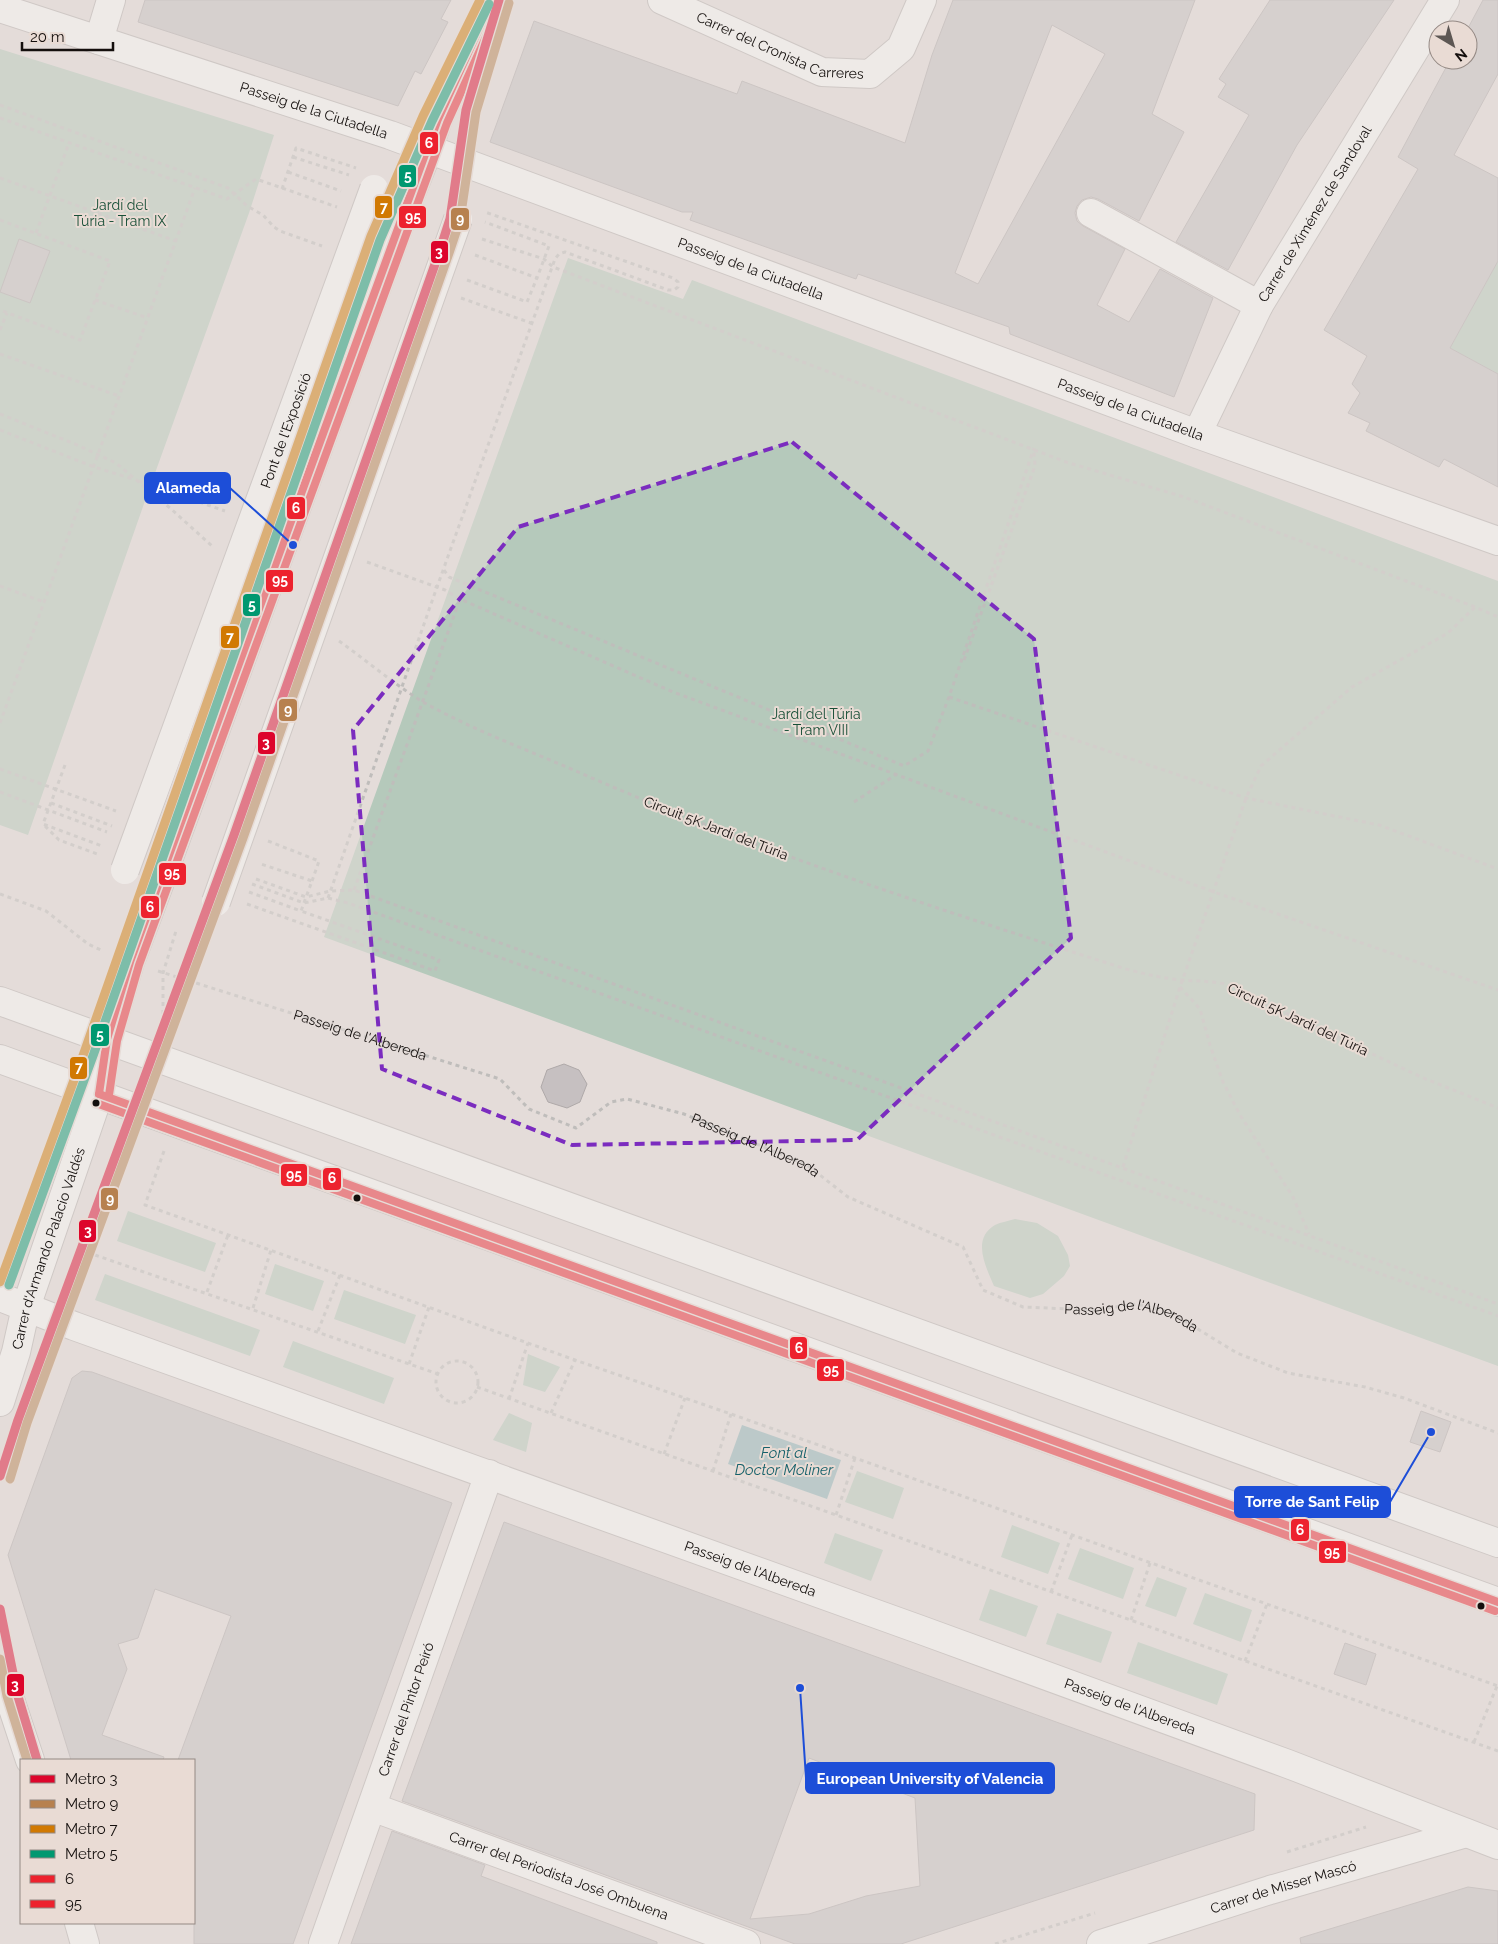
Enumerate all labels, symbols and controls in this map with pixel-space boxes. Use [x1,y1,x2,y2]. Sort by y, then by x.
street label: Carrer del Cronista Carreres [694,9,864,82]
scale bar [22,20,114,52]
north arrow [1428,20,1478,70]
text: 20 m [30,28,65,46]
text: N [1452,46,1470,65]
street label: Passeig de la Ciutadella [238,79,390,142]
street label: Carrer de Ximénez de Sandoval [1255,122,1375,305]
line badge: 6 [419,131,439,155]
text: 6 [425,135,433,151]
line badge: 5 [398,164,417,188]
text: 5 [404,168,412,184]
line badge: 7 [374,195,393,219]
park label: Jardí del Túria - Tram IX [74,197,166,229]
text: 7 [380,199,388,215]
line badge: 95 [398,205,427,229]
line badge: 9 [450,207,470,231]
text: 95 [405,209,421,225]
text: 9 [456,211,464,227]
street label: Passeig de la Ciutadella [676,234,826,303]
line badge: 3 [430,240,449,264]
text: 3 [435,244,443,260]
street label: Pont de l'Exposició [257,371,314,490]
street label: Passeig de la Ciutadella [1055,375,1206,444]
callout: Alameda [145,473,230,503]
text: Alameda [156,479,221,497]
line badge: 6 [286,496,306,520]
text: 6 [292,500,300,516]
line badge: 95 [265,569,294,593]
text: 95 [272,572,288,588]
line badge: 5 [242,593,261,617]
text: 5 [248,597,256,613]
line badge: 7 [220,625,240,649]
text: 7 [226,629,234,645]
line badge: 9 [278,698,298,722]
text: 9 [284,702,292,718]
park label: Jardí del Túria - Tram VIII [771,706,861,738]
line badge: 3 [257,731,276,755]
text: 3 [262,735,270,751]
street label: Circuit 5K Jardí del Túria [642,793,790,863]
line badge: 95 [158,862,187,886]
text: 95 [164,865,180,881]
line badge: 6 [140,895,160,919]
text: 6 [146,899,154,915]
street label: Circuit 5K Jardí del Túria [1225,979,1371,1059]
street label: Passeig de l'Albereda [292,1006,429,1063]
line badge: 5 [90,1023,110,1047]
text: 5 [96,1027,104,1043]
line badge: 7 [69,1056,88,1080]
text: 7 [75,1059,83,1075]
unlabelled marker [91,1098,101,1108]
street label: Passeig de l'Albereda [689,1110,823,1180]
street label: Carrer d'Armando Palacio Valdés [9,1145,88,1351]
line badge: 95 [280,1163,308,1187]
text: 95 [286,1167,302,1183]
line badge: 6 [322,1167,342,1191]
text: 6 [328,1170,336,1186]
line badge: 9 [100,1187,119,1211]
text: 9 [106,1191,114,1207]
unlabelled marker [352,1193,362,1203]
line badge: 3 [78,1219,97,1243]
text: 3 [84,1223,92,1239]
street label: Passeig de l'Albereda [1064,1296,1201,1335]
line badge: 6 [789,1336,808,1360]
text: 6 [795,1340,803,1356]
line badge: 95 [816,1358,845,1382]
text: 95 [823,1362,839,1378]
water label: Font al Doctor Moliner [735,1444,834,1479]
callout: Torre de Sant Felip [1235,1487,1390,1517]
text: Torre de Sant Felip [1245,1493,1380,1511]
line badge: 6 [1290,1518,1310,1542]
text: 6 [1296,1522,1304,1538]
street label: Passeig de l'Albereda [682,1538,818,1600]
line badge: 95 [1318,1540,1347,1564]
text: 95 [1324,1544,1340,1560]
unlabelled marker [1476,1601,1486,1611]
street label: Carrer del Pintor Peiró [375,1640,437,1778]
line badge: 3 [6,1673,25,1697]
street label: Passeig de l'Albereda [1062,1675,1198,1738]
text: 3 [11,1677,19,1693]
legend [20,1759,195,1924]
callout: European University of Valencia [806,1763,1054,1793]
text: Metro 3 [65,1770,118,1788]
text: European University of Valencia [817,1770,1044,1788]
text: Metro 9 [65,1795,119,1813]
text: Metro 7 [65,1820,118,1838]
street label: Carrer del Periodista José Ombuena [447,1828,671,1923]
text: Metro 5 [65,1845,118,1863]
street label: Carrer de Misser Mascó [1208,1857,1358,1917]
text: 6 [65,1870,74,1888]
text: 95 [65,1895,82,1913]

